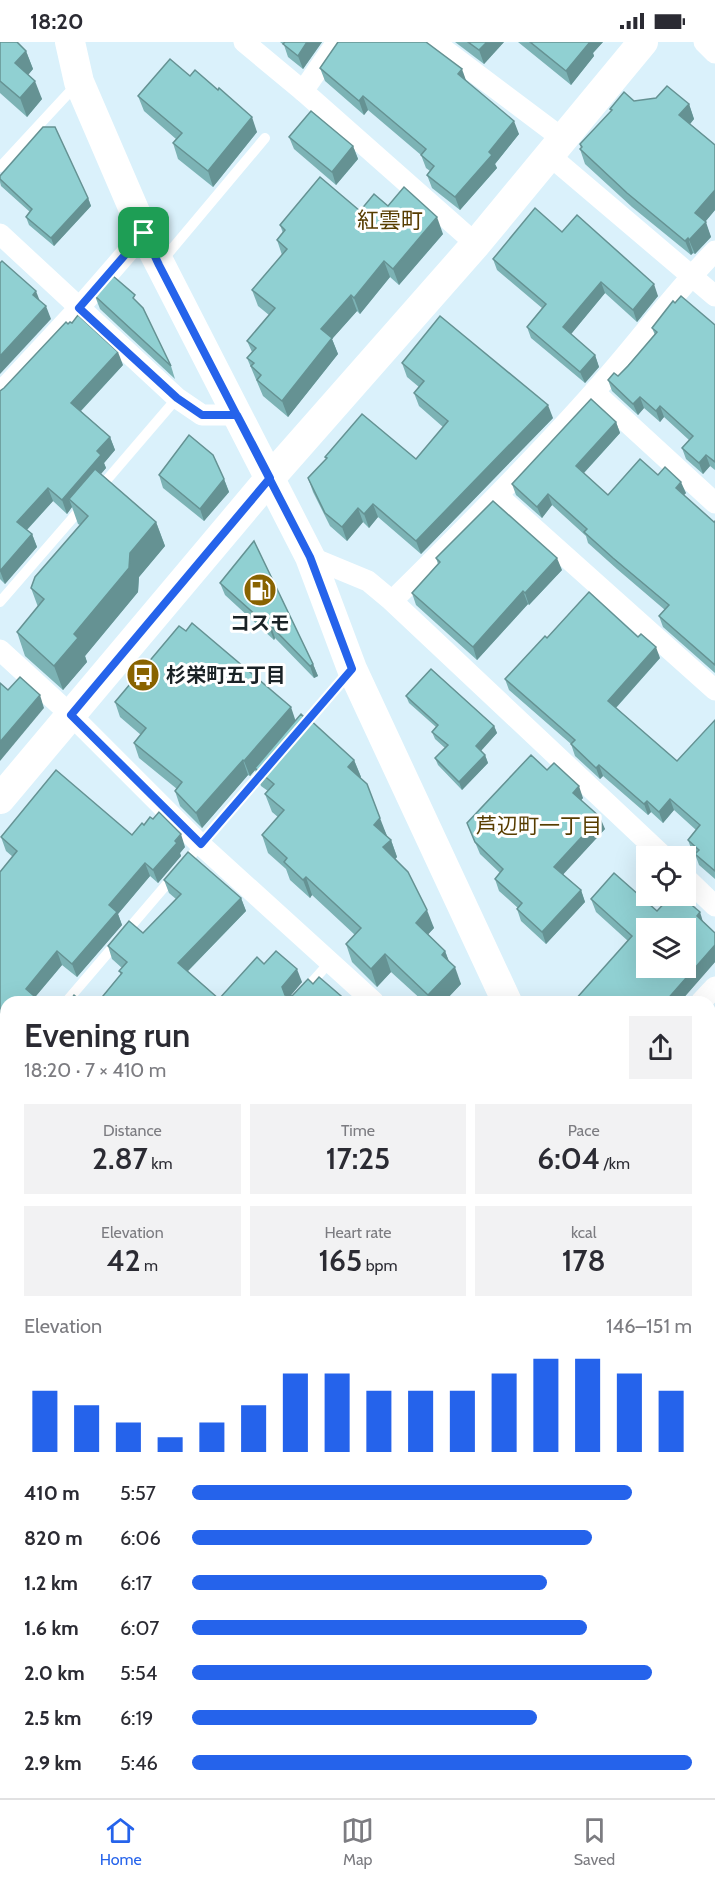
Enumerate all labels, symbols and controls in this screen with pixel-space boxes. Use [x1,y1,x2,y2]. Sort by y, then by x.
text: 18:20 [30,8,83,35]
pin [118,207,169,258]
district label: 紅雲町 [357,207,423,234]
icon: arrive [127,216,160,249]
fuel station icon: コスモ [242,572,278,608]
place label: コスモ [230,611,290,635]
bus stop icon: 杉栄町五丁目 [125,657,161,693]
place label: 杉栄町五丁目 [166,663,286,687]
district label: 芦辺町一丁目 [476,813,602,838]
map controls [636,846,696,978]
button: locate [636,846,696,906]
button: layers [636,918,696,978]
text: Evening run [24,1015,190,1055]
button: share [629,1016,692,1079]
text: 18:20 · 7 × 410 m [24,1058,166,1082]
text: Distance [103,1121,162,1140]
text: Time [341,1121,375,1140]
text: Pace [568,1121,600,1140]
text: 2.87 [92,1140,148,1177]
text: 17:25 [326,1140,390,1177]
text: 6:04 [537,1140,600,1177]
text: km [148,1154,173,1173]
text: /km [600,1154,630,1173]
text: Elevation [101,1223,164,1242]
text: Heart rate [325,1223,391,1242]
text: kcal [571,1223,596,1242]
text: 42 [107,1242,141,1279]
text: 165 [318,1242,362,1279]
text: 178 [562,1242,606,1279]
text: m [141,1256,158,1275]
text: bpm [362,1256,398,1275]
text: Elevation [24,1314,102,1338]
text: 146–151 m [606,1314,692,1338]
text: 410 m [24,1481,80,1505]
text: 5:57 [120,1481,156,1505]
text: 820 m [24,1526,83,1550]
text: 6:06 [120,1526,161,1550]
text: 1.2 km [24,1571,78,1595]
text: 6:17 [120,1571,152,1595]
text: 1.6 km [24,1616,79,1640]
text: 6:07 [120,1616,159,1640]
text: 2.0 km [24,1661,85,1685]
text: 5:54 [120,1661,157,1685]
text: 2.5 km [24,1706,81,1730]
text: 6:19 [120,1706,153,1730]
text: 2.9 km [24,1751,82,1775]
text: 5:46 [120,1751,158,1775]
tab: Home [100,1814,142,1869]
tab: Map [341,1814,374,1869]
tab: Saved [574,1814,615,1869]

